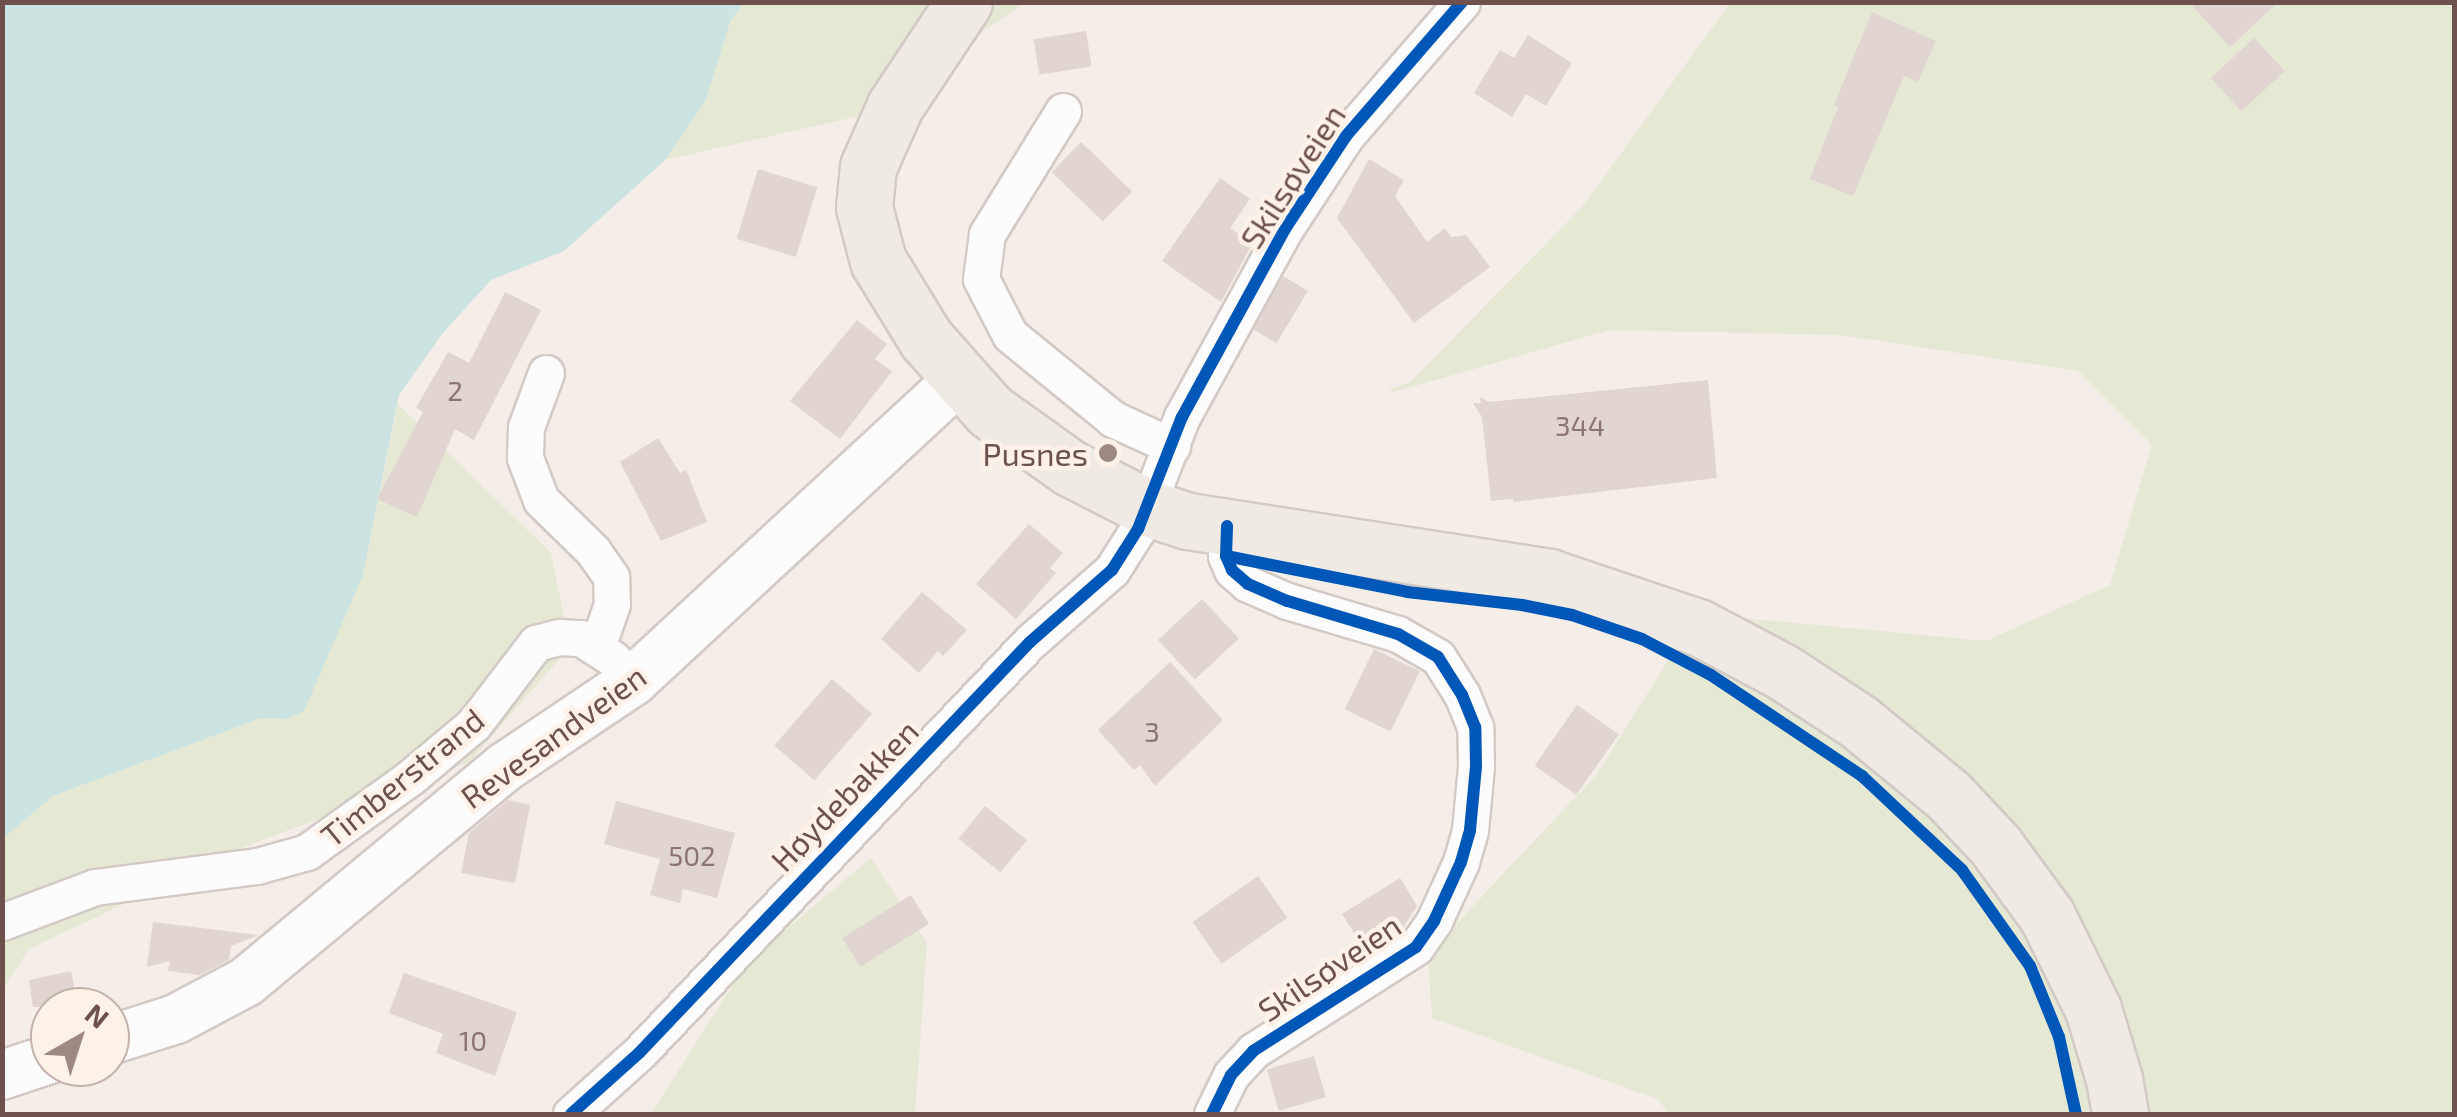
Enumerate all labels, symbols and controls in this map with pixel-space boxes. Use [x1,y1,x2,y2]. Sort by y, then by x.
street label: Skilsøveien [1231,97,1353,255]
house number: 2 [447,373,463,407]
house number: 344 [1555,408,1605,442]
place label: Pusnes [983,434,1088,472]
marker: Pusnes [1097,442,1119,464]
street label: Revesandveien [453,656,653,816]
street label: Timberstrand [313,700,491,854]
street label: Høydebakken [762,711,926,879]
house number: 3 [1144,714,1160,748]
house number: 502 [668,838,716,872]
street label: Skilsøveien [1250,905,1408,1029]
north arrow [30,987,130,1087]
text: N [79,996,116,1035]
house number: 10 [459,1023,487,1057]

